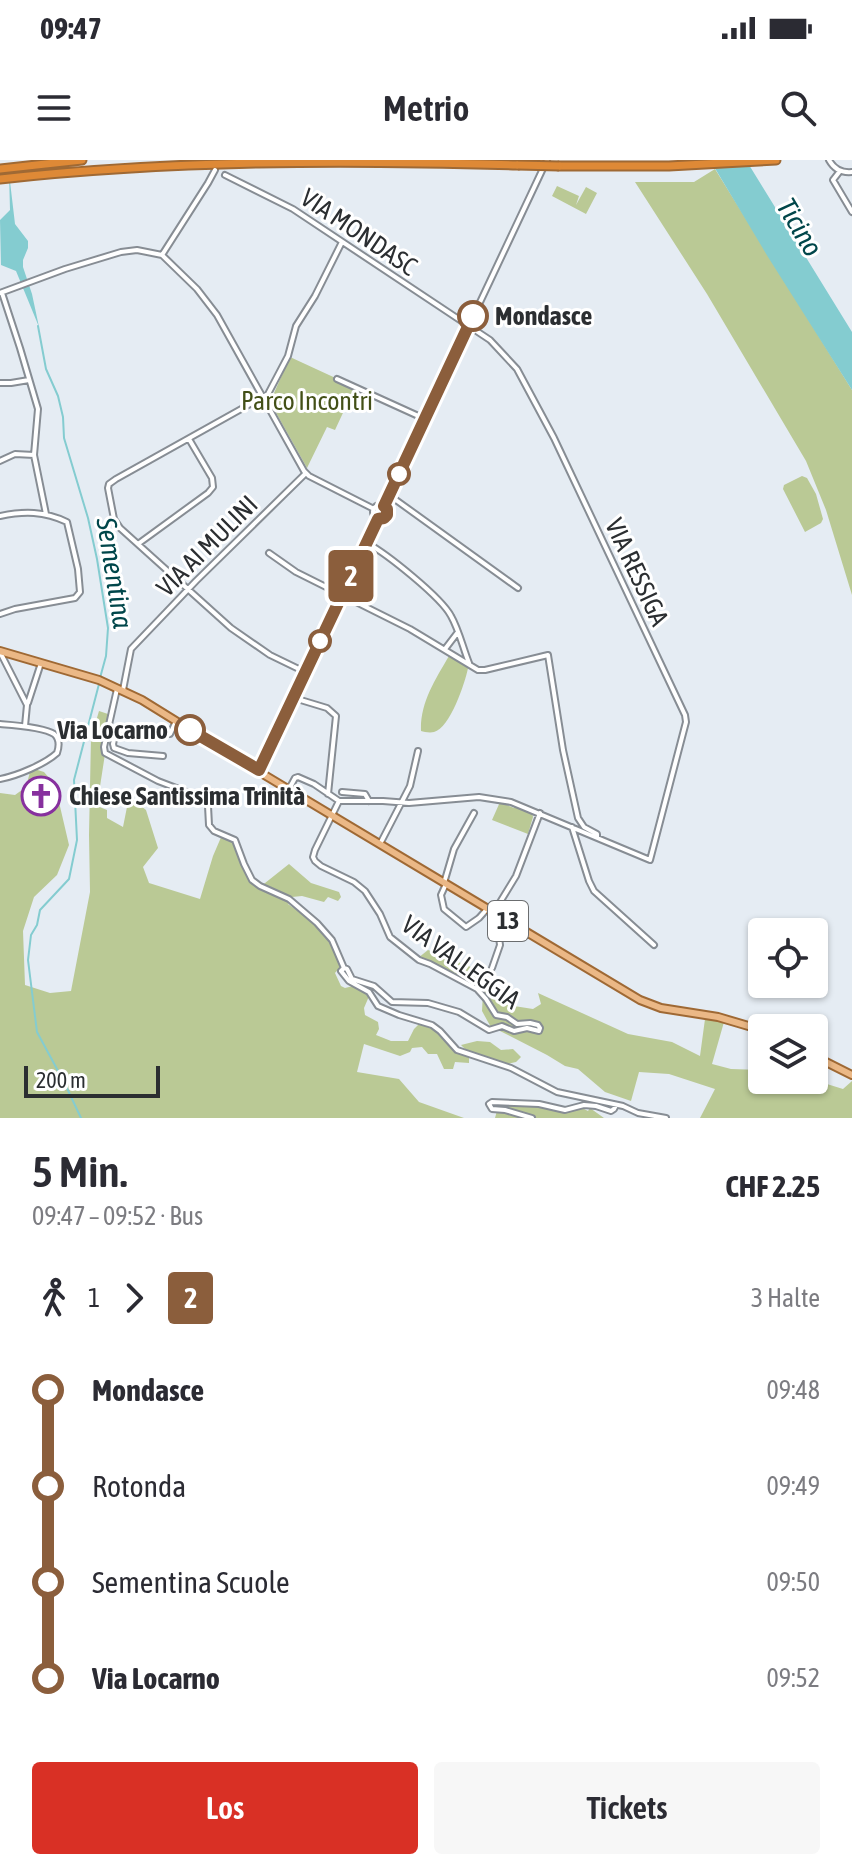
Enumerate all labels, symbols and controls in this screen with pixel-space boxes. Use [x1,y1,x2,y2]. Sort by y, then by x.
text: 09:47 [40,11,102,45]
icon: menu [32,86,76,130]
icon: search [776,86,820,130]
text: Metrio [383,87,469,129]
street label: VIA MONDASC [295,182,423,282]
water label: Ticino [770,192,830,262]
marker: Mondasce [458,301,488,331]
place label: Mondasce [495,301,592,331]
park label: Parco Incontri [241,386,373,416]
unlabelled marker [388,463,410,485]
street label: VIA AI MULINI [150,489,264,603]
water label: Sementina [90,514,140,631]
street label: VIA RESSIGA [599,514,675,631]
line badge: 2 [325,550,377,602]
text: 2 [344,560,358,592]
unlabelled marker [309,630,331,652]
place label: Via Locarno [56,715,168,745]
marker: Via Locarno [175,715,205,745]
church icon: Chiese Santissima Trinità [20,775,62,817]
place label: Chiese Santissima Trinità [69,781,305,811]
road number: 13 [488,901,528,941]
street label: VIA VALLEGGIA [396,909,526,1015]
map controls [748,918,828,1094]
button: locate [748,918,828,998]
button: layers [748,1014,828,1094]
scale bar [24,1062,160,1098]
text: 200 m [36,1067,86,1093]
text: 5 Min. [32,1146,127,1196]
text: CHF 2.25 [725,1169,820,1203]
text: 09:47 – 09:52 · Bus [32,1201,203,1231]
icon: walk [32,1276,76,1320]
icon: forward [112,1276,156,1320]
text: 2 [184,1282,197,1314]
text: 1 [88,1283,100,1313]
text: 3 Halte [751,1283,820,1313]
text: Mondasce [92,1373,204,1407]
text: 09:48 [766,1375,820,1405]
text: Rotonda [92,1469,186,1503]
text: 09:49 [766,1471,820,1501]
text: Sementina Scuole [92,1565,290,1599]
text: 09:50 [766,1567,820,1597]
text: Via Locarno [92,1661,220,1695]
text: 09:52 [766,1663,820,1693]
button: Los [32,1762,418,1854]
button: Tickets [434,1762,820,1854]

